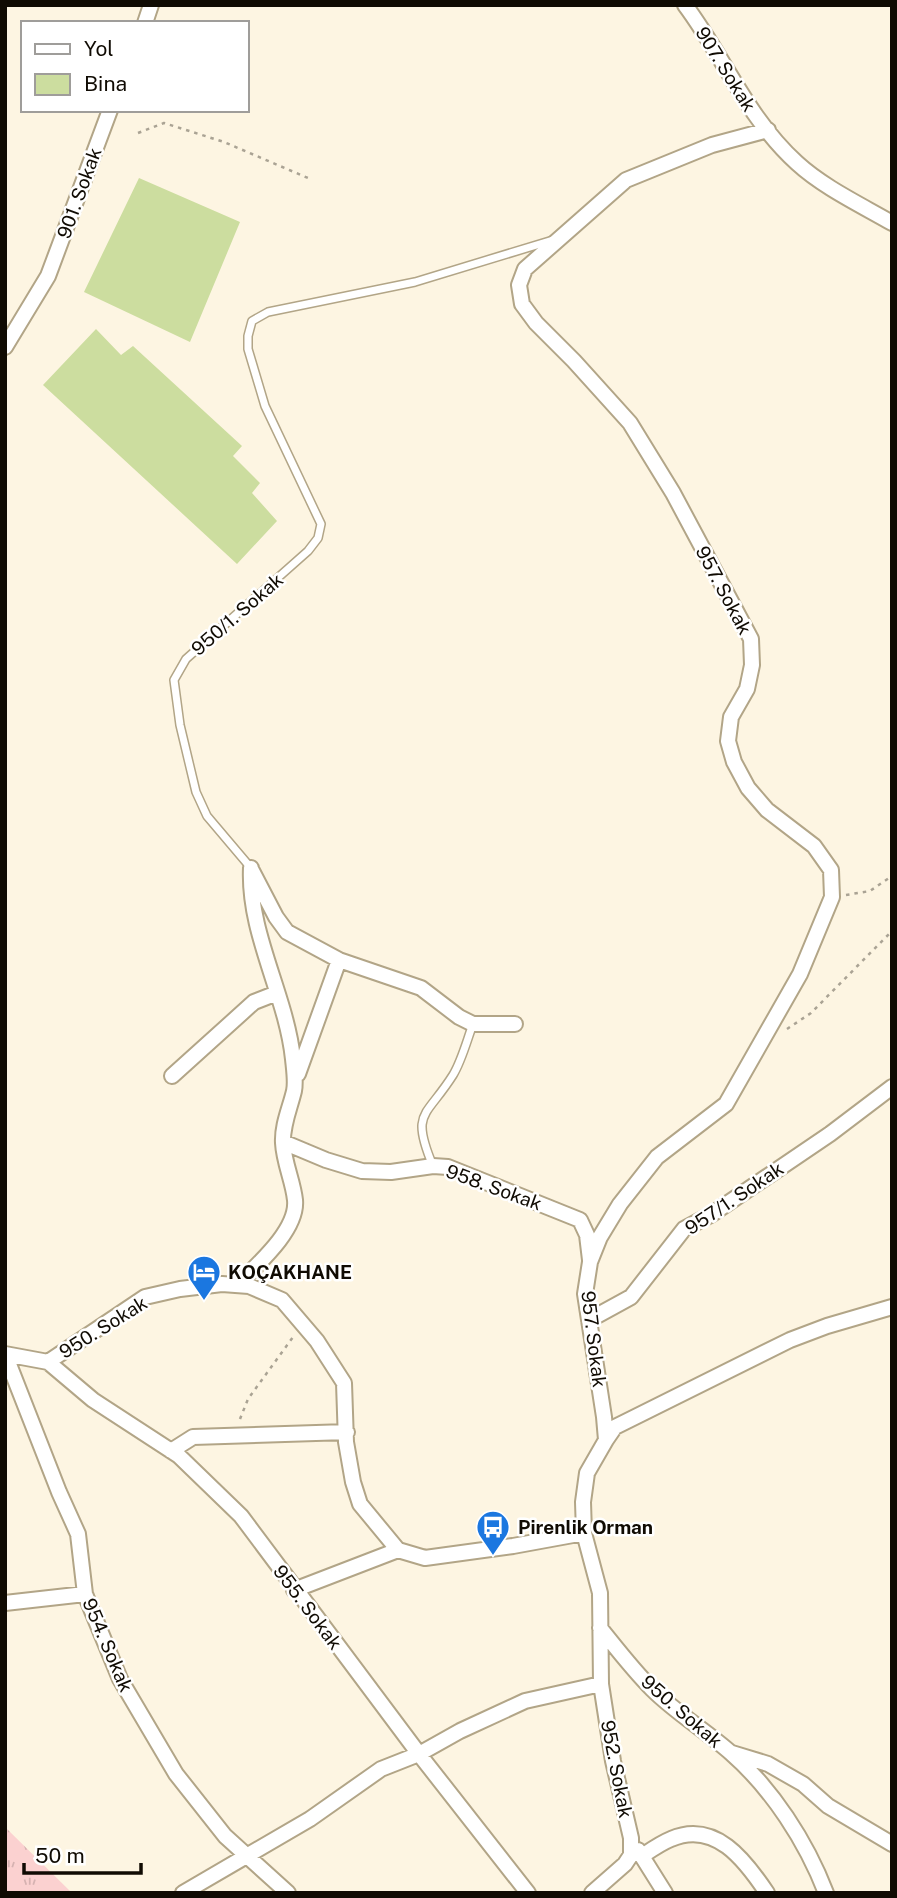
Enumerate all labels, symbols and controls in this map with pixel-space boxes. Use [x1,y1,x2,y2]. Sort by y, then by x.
legend [21,21,248,112]
street label: 907. Sokak [691,22,761,116]
text: Yol [84,36,114,61]
text: Bina [84,71,127,96]
street label: 901. Sokak [52,144,106,241]
street label: 957. Sokak [692,542,757,638]
street label: 950/1. Sokak [187,568,287,660]
street label: 957/1. Sokak [681,1157,788,1239]
street label: 958. Sokak [443,1160,545,1215]
hotel icon: KOÇAKHANE [185,1253,223,1302]
place label: KOÇAKHANE [228,1261,352,1283]
street label: 957. Sokak [577,1290,611,1389]
street label: 950. Sokak [55,1291,151,1363]
bus stop icon: Pirenlik Orman [474,1508,512,1557]
place label: Pirenlik Orman [518,1516,653,1538]
street label: 955. Sokak [269,1560,347,1654]
street label: 954. Sokak [78,1595,138,1696]
street label: 950. Sokak [637,1670,727,1752]
street label: 952. Sokak [597,1718,637,1820]
scale bar [24,1832,142,1876]
text: 50 m [35,1843,85,1868]

